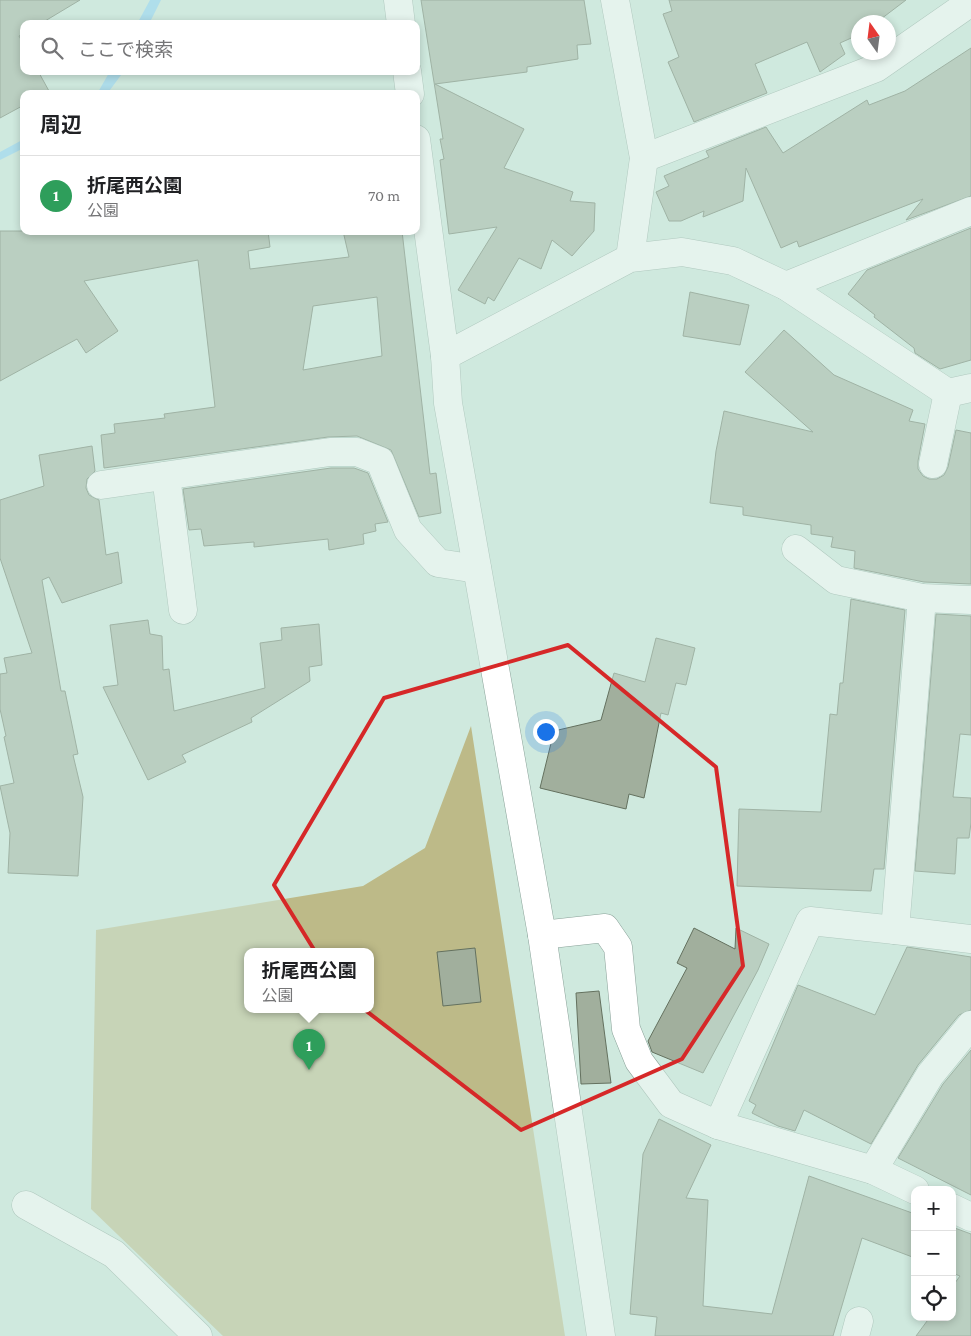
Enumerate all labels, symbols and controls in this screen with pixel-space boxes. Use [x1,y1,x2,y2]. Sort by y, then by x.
north arrow [851,15,896,60]
search box [20,20,420,75]
icon: search [38,34,66,62]
text: ここで検索 [78,39,173,60]
text: 周辺 [40,113,82,137]
text: 折尾西公園 [87,175,182,196]
text: 1 [53,187,59,204]
text: 70 m [368,187,400,204]
text: 公園 [87,202,119,219]
your location [533,719,559,745]
popup [244,948,374,1013]
text: 折尾西公園 [261,960,357,981]
text: 公園 [261,987,294,1004]
pin: 1 [293,1029,325,1070]
map controls [911,1186,956,1321]
button: + [911,1186,956,1231]
button: − [911,1231,956,1276]
button: locate [911,1276,956,1321]

